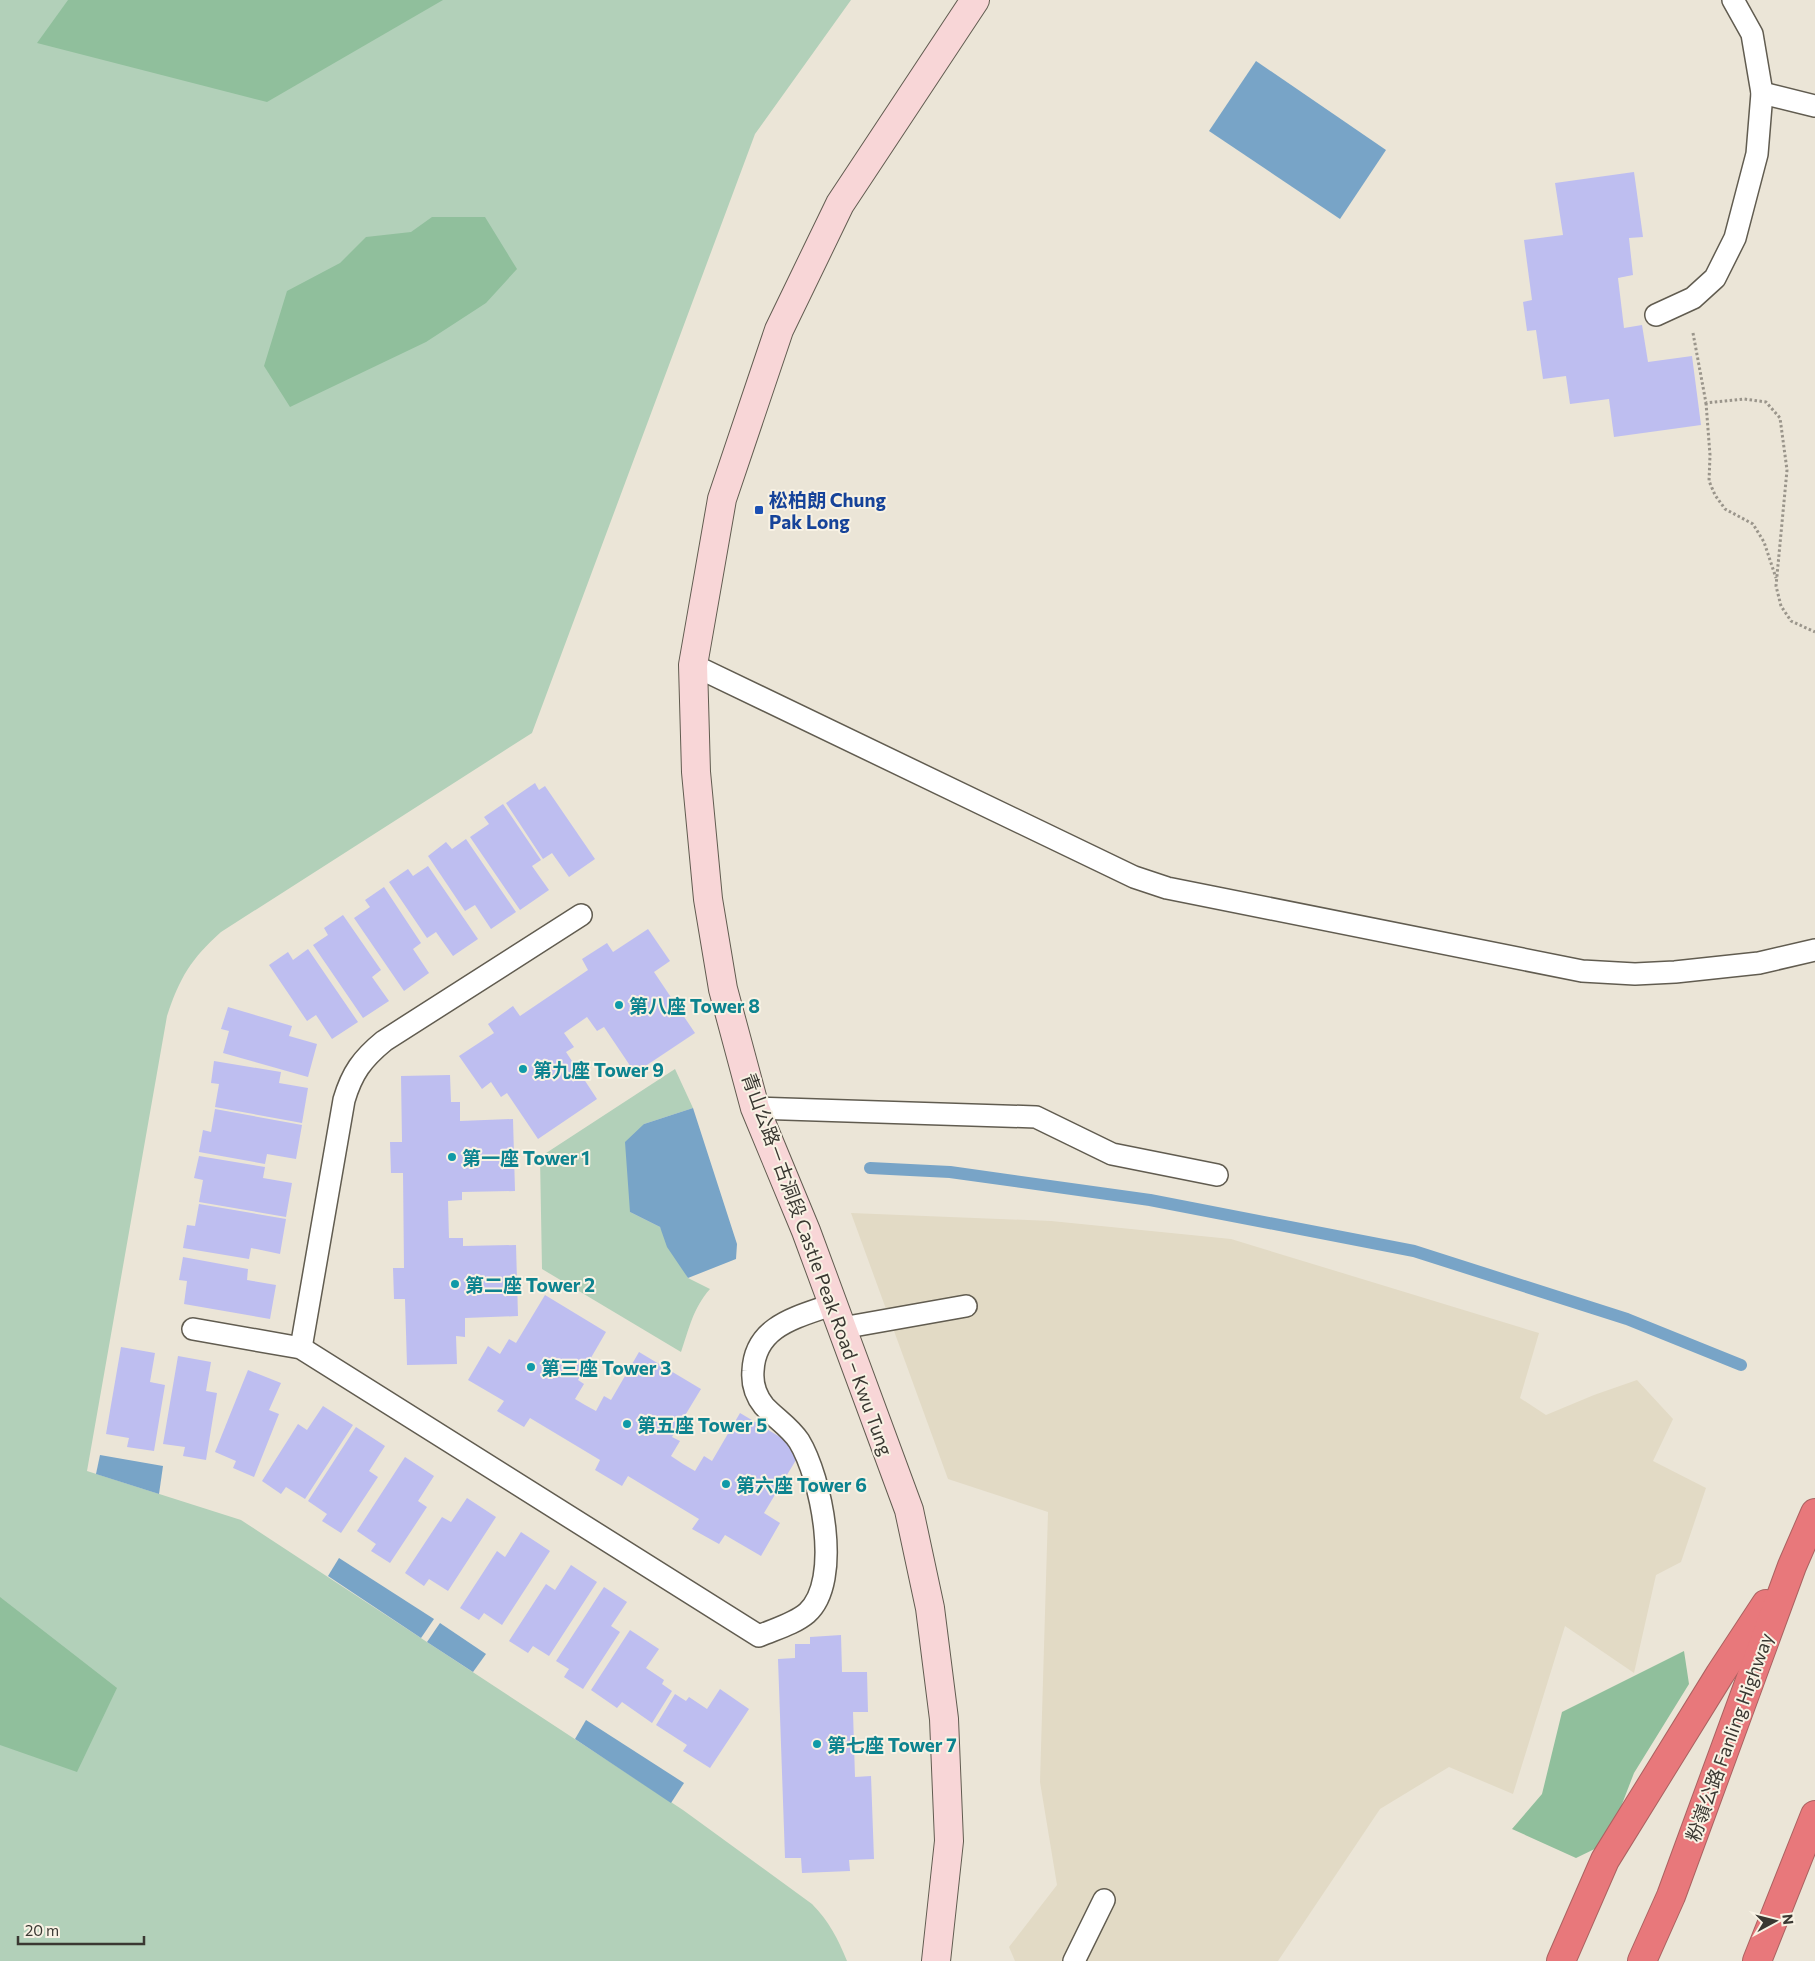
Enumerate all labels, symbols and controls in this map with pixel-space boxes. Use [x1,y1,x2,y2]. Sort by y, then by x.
place label: 松柏朗 Chung Pak Long [769,488,886,533]
marker: 松柏朗 Chung Pak Long [753,504,765,516]
place label: 第八座 Tower 8 [629,994,760,1017]
marker: 第八座 Tower 8 [613,999,625,1011]
place label: 第九座 Tower 9 [533,1058,664,1081]
marker: 第九座 Tower 9 [517,1063,529,1075]
street label: 青山公路－古洞段 Castle Peak Road – Kwu Tung [738,1069,898,1459]
place label: 第一座 Tower 1 [462,1146,590,1169]
marker: 第一座 Tower 1 [446,1151,458,1163]
place label: 第二座 Tower 2 [465,1273,595,1296]
marker: 第二座 Tower 2 [449,1278,461,1290]
place label: 第三座 Tower 3 [541,1356,671,1379]
marker: 第三座 Tower 3 [525,1361,537,1373]
place label: 第五座 Tower 5 [637,1413,767,1436]
marker: 第五座 Tower 5 [621,1418,633,1430]
place label: 第六座 Tower 6 [736,1473,867,1496]
marker: 第六座 Tower 6 [720,1478,732,1490]
street label: 粉嶺公路 Fanling Highway [1681,1629,1778,1844]
place label: 第七座 Tower 7 [827,1733,957,1756]
marker: 第七座 Tower 7 [811,1738,823,1750]
north arrow [1750,1896,1800,1946]
text: N [1779,1913,1797,1926]
scale bar [18,1914,144,1946]
text: 20 m [25,1921,59,1939]

